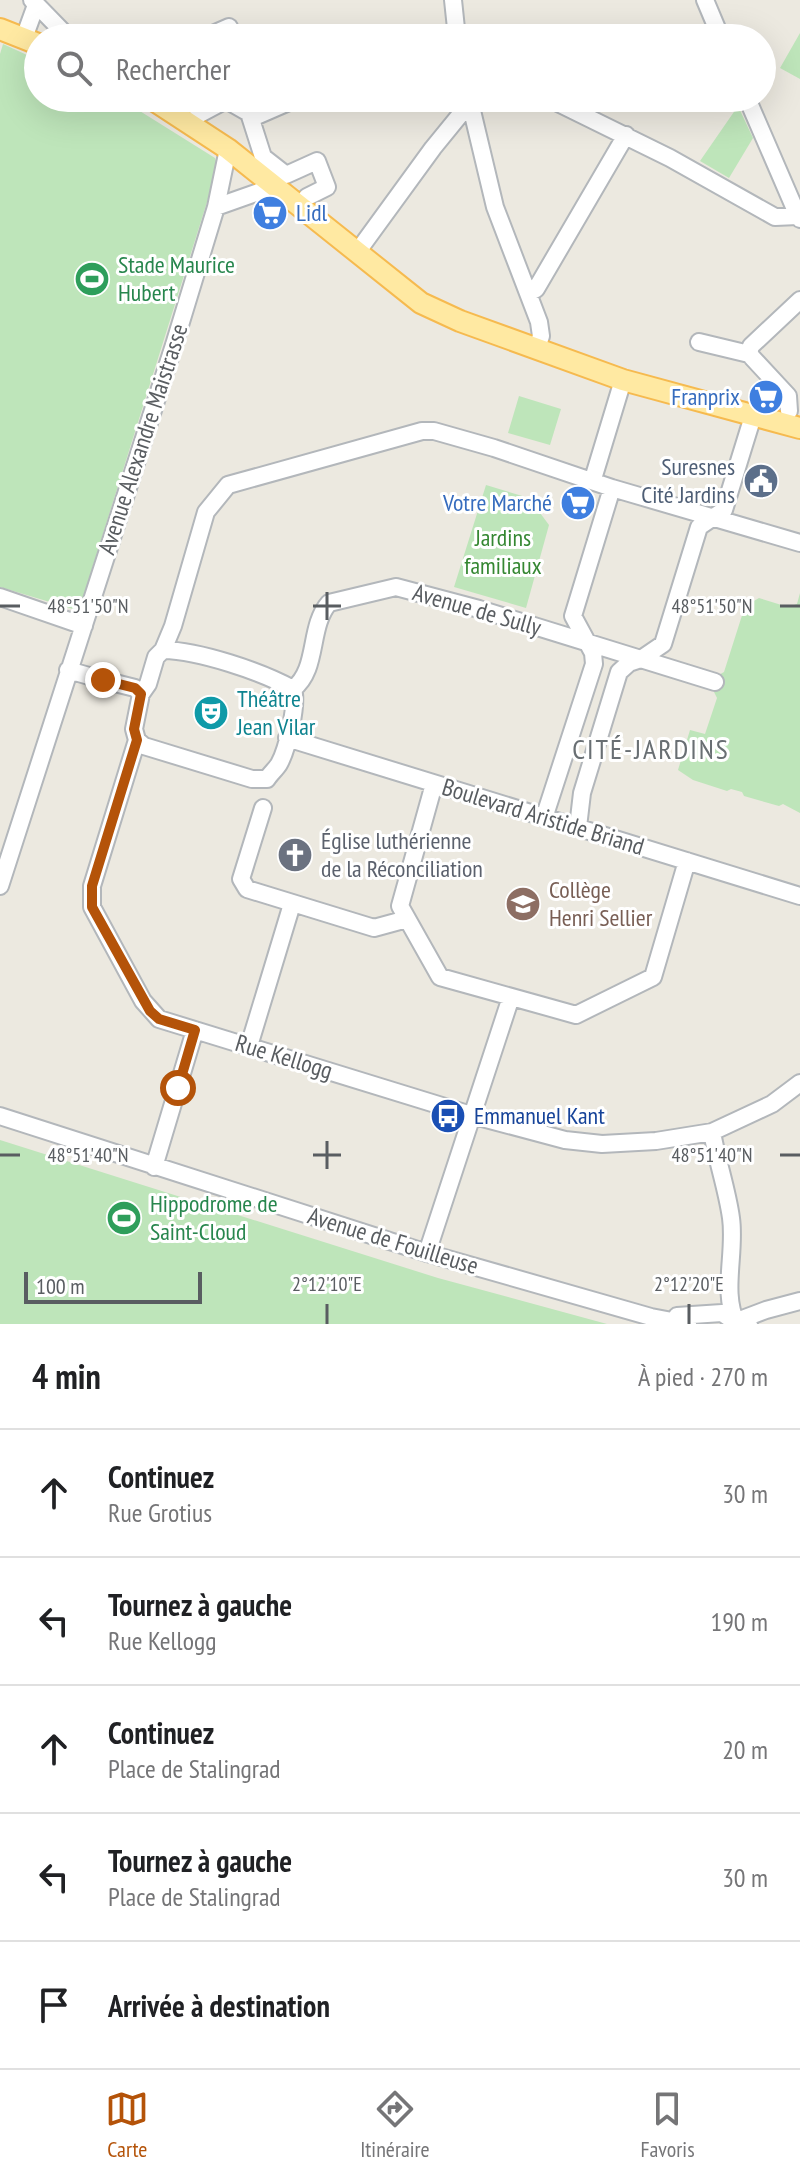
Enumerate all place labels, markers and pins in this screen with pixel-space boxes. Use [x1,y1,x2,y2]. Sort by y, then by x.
supermarket icon: Lidl [251,194,289,232]
place label: Lidl [296,197,328,228]
place label: Stade Maurice Hubert [118,249,235,308]
sports icon: Stade Maurice Hubert [73,260,111,298]
supermarket icon: Franprix [747,378,785,416]
place label: Franprix [671,381,740,412]
place label: Suresnes Cité Jardins [641,451,735,510]
public building icon: Suresnes Cité Jardins [742,462,780,500]
supermarket icon: Votre Marché [559,484,597,522]
place label: Votre Marché [442,487,552,518]
place label: Théâtre Jean Vilar [236,683,316,742]
theatre icon: Théâtre Jean Vilar [192,694,230,732]
place label: Église luthérienne de la Réconciliation [321,825,483,884]
church icon: Église luthérienne de la Réconciliation [276,836,314,874]
place label: Collège Henri Sellier [549,874,653,933]
school or university icon: Collège Henri Sellier [504,885,542,923]
bus stop icon: Emmanuel Kant [429,1097,467,1135]
place label: Emmanuel Kant [474,1100,605,1131]
place label: Hippodrome de Saint-Cloud [150,1188,278,1247]
sports icon: Hippodrome de Saint-Cloud [105,1199,143,1237]

